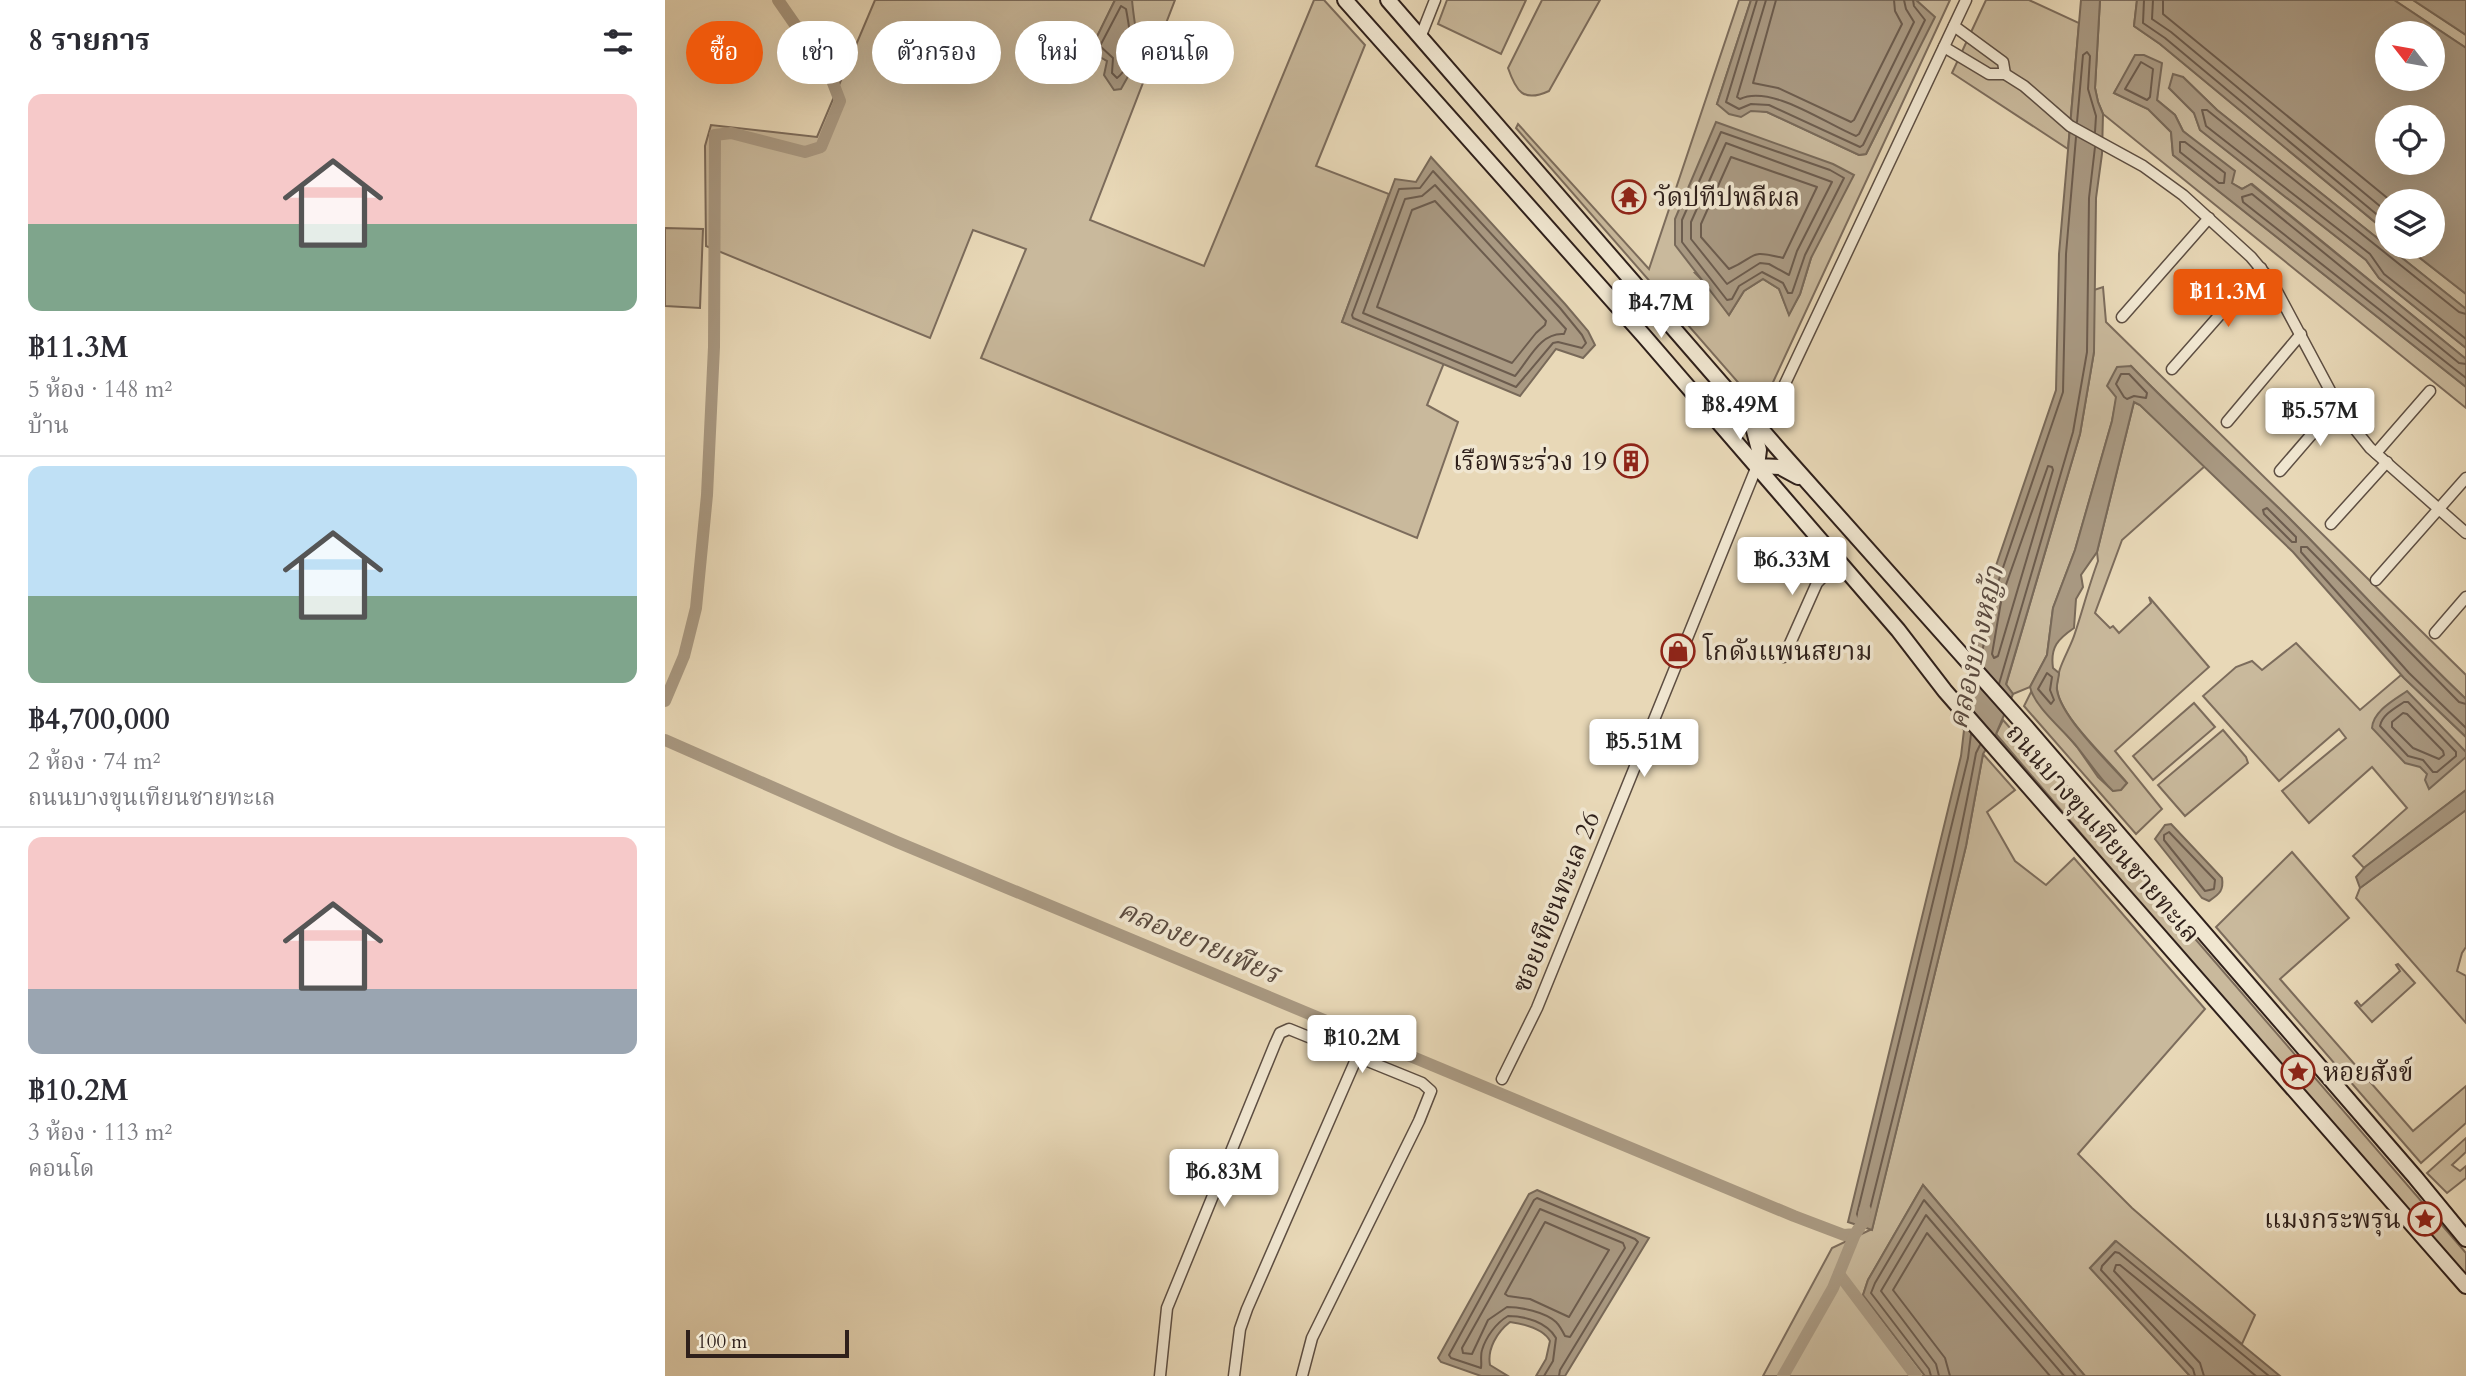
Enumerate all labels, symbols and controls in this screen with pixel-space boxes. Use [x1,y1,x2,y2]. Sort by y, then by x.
text: 8 รายการ [28,20,150,61]
chip: ซื้อ [686,21,763,84]
chip: เช่า [777,21,858,84]
chip: ตัวกรอง [872,21,1001,84]
chip: ใหม่ [1015,21,1102,84]
chip: คอนโด [1116,21,1234,84]
north arrow [2375,21,2445,91]
map controls [2375,21,2445,259]
icon: filters [599,23,637,61]
button: locate [2375,105,2445,175]
icon: home [270,140,396,266]
temple icon: วัดปทีปพลีผล [1610,178,1648,216]
place label: วัดปทีปพลีผล [1653,180,1800,215]
button: layers [2375,189,2445,259]
pin: ฿11.3M [2171,270,2285,329]
text: ฿11.3M [2189,276,2267,307]
pin: ฿4.7M [1612,280,1710,340]
text: ฿4.7M [1628,287,1694,318]
text: ฿11.3M [28,327,129,368]
text: 5 ห้อง · 148 m² [28,374,172,405]
pin: ฿8.49M [1683,382,1797,442]
pin: ฿5.57M [2263,388,2377,448]
text: ฿8.49M [1701,389,1779,420]
text: ฿5.57M [2281,395,2359,426]
text: บ้าน [28,410,69,441]
building icon: เรือพระร่วง 19 [1612,442,1650,480]
place label: เรือพระร่วง 19 [1453,444,1607,479]
icon: home [270,512,396,638]
pin: ฿6.33M [1735,538,1849,597]
text: ฿6.33M [1753,544,1831,575]
water label: คลองบางหญ้า [1939,562,2013,733]
shop icon: โกดังแพนสยาม [1659,632,1697,670]
place label: โกดังแพนสยาม [1702,633,1872,669]
text: ฿4,700,000 [28,699,170,740]
street label: ถนนบางขุนเทียนชายทะเล [1998,716,2208,950]
pin: ฿5.51M [1587,720,1701,779]
text: ฿5.51M [1605,726,1683,757]
text: 2 ห้อง · 74 m² [28,746,160,777]
text: ถนนบางขุนเทียนชายทะเล [28,782,276,813]
street label: ซอยเทียนทะเล 26 [1504,806,1608,998]
icon: home [270,883,396,1009]
water label: คลองยายเพียร [1112,891,1289,994]
pin: ฿10.2M [1305,1016,1419,1075]
text: ฿10.2M [1323,1022,1401,1053]
place icon: หอยสังข์ [2279,1053,2317,1091]
place label: หอยสังข์ [2323,1055,2414,1090]
text: ฿10.2M [28,1070,129,1111]
text: 3 ห้อง · 113 m² [28,1117,172,1148]
pin: ฿6.83M [1167,1150,1281,1209]
text: คอนโด [28,1153,95,1184]
text: ฿6.83M [1185,1156,1263,1187]
place icon: แมงกระพรุน [2406,1200,2444,1238]
place label: แมงกระพรุน [2264,1202,2401,1237]
scale bar [686,1327,849,1359]
text: 100 m [697,1329,747,1355]

